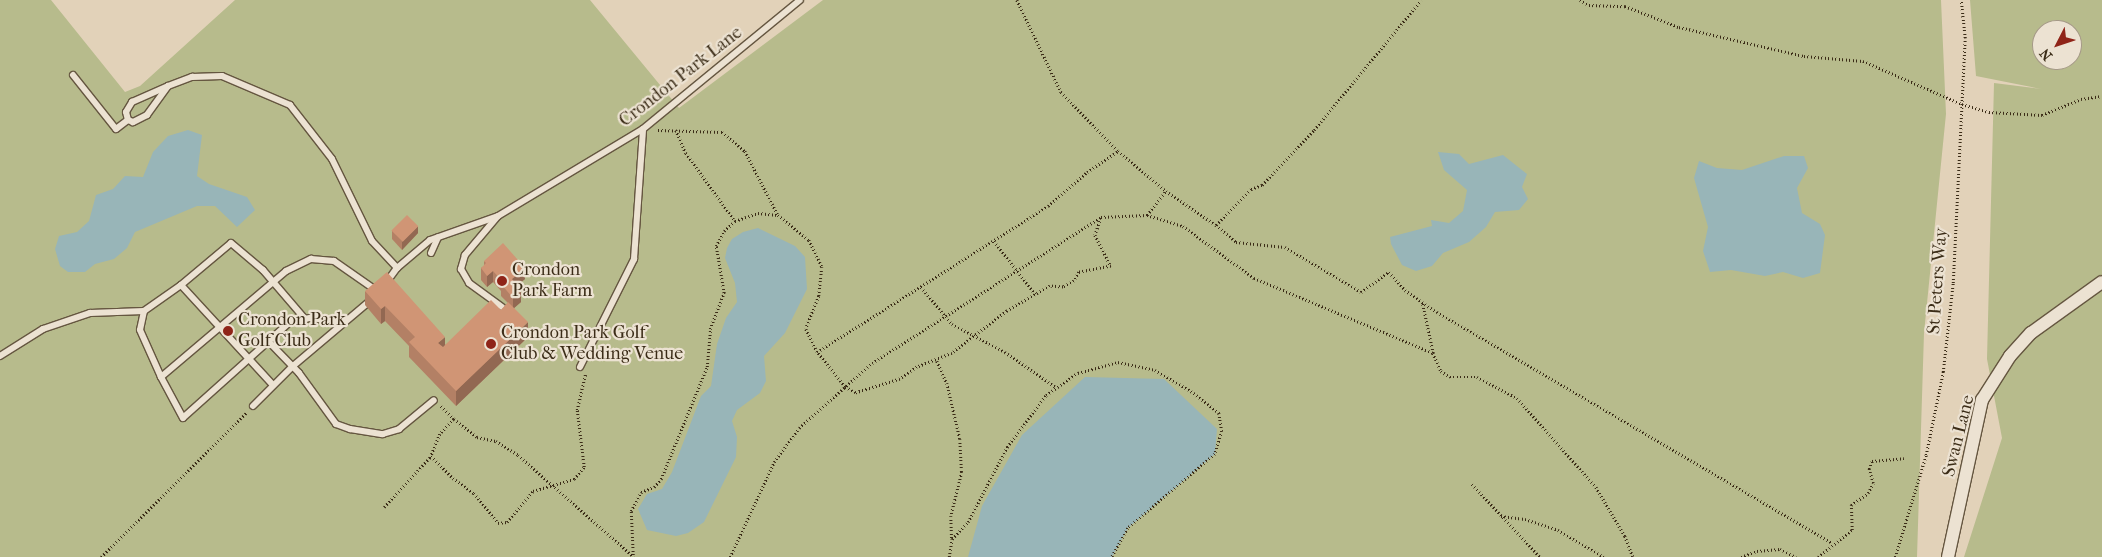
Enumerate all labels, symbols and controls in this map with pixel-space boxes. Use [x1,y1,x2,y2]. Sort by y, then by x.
north arrow [2032,20,2082,70]
street label: Crondon Park Lane [615,22,747,132]
text: N [2036,45,2056,64]
street label: St Peters Way [1924,227,1952,335]
place label: Crondon Park Farm [512,260,592,302]
marker: Crondon Park Farm [496,275,508,287]
place label: Crondon Park Golf Club [238,310,346,352]
place label: Crondon Park Golf Club & Wedding Venue [501,323,683,366]
marker: Crondon Park Golf Club [222,325,234,337]
marker: Crondon Park Golf Club & Wedding Venue [485,338,497,350]
street label: Swan Lane [1938,393,1980,479]

